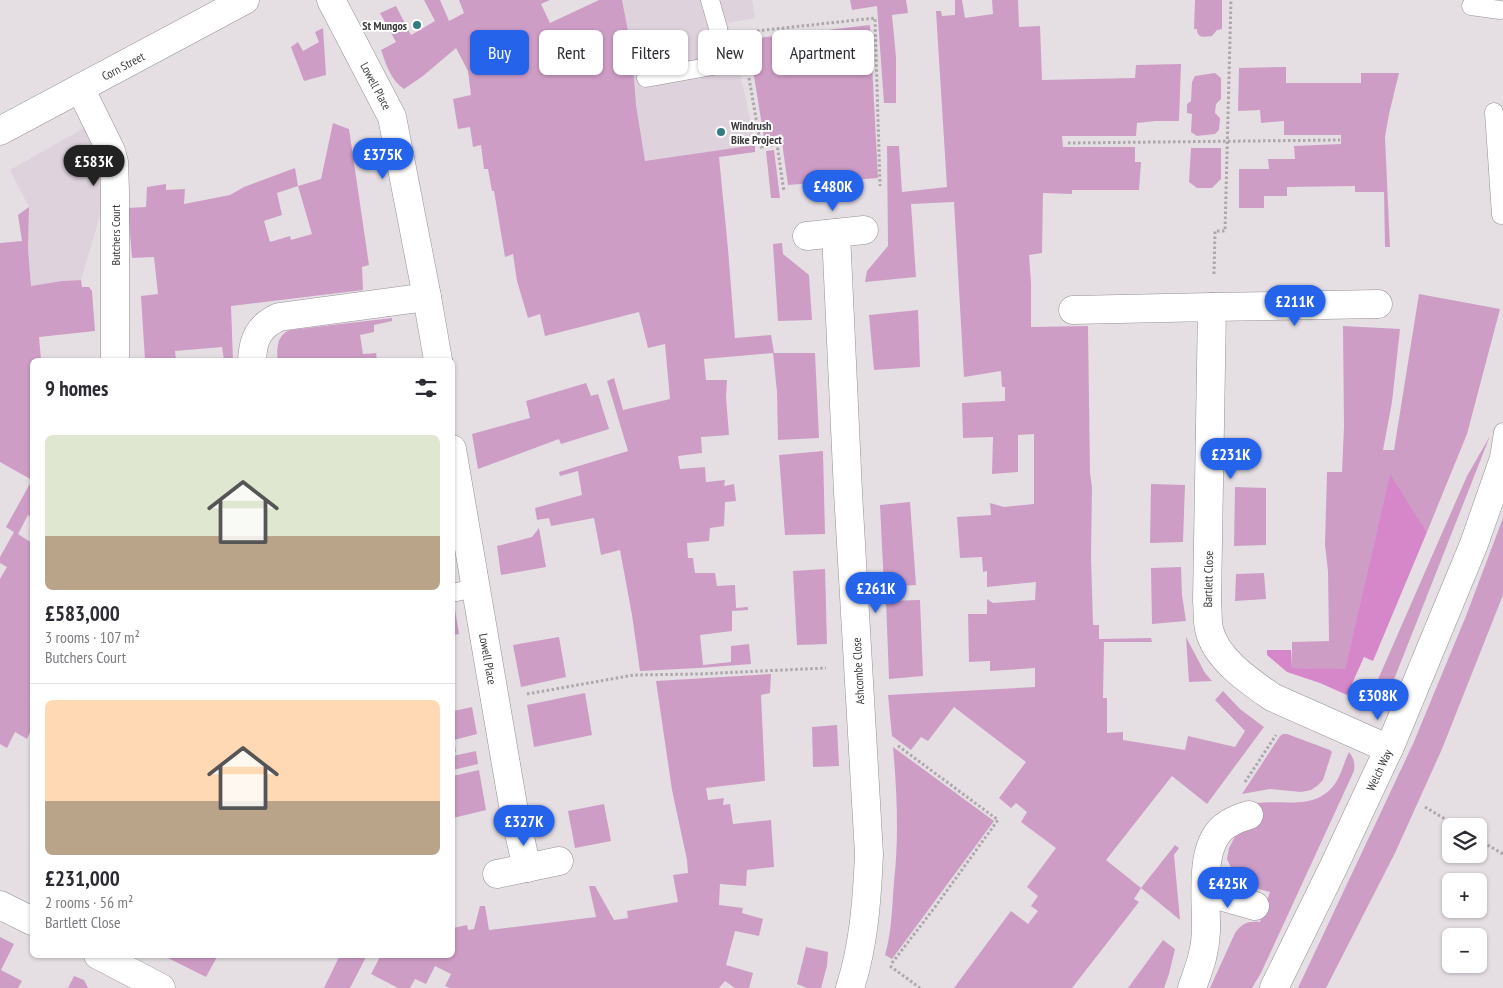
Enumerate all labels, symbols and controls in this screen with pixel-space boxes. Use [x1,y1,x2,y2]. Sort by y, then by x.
place label: St Mungos [362,18,407,33]
marker: St Mungos [411,19,423,31]
chip: Buy [470,30,529,75]
chip: Rent [539,30,603,75]
chip: Filters [613,30,688,75]
chip: New [698,30,762,75]
chip: Apartment [772,30,874,75]
street label: Corn Street [99,48,148,83]
street label: Lowell Place [357,60,395,112]
place label: Windrush Bike Project [730,118,782,147]
marker: Windrush Bike Project [715,126,727,138]
pin: £375K [348,138,418,180]
pin: £583K [59,144,129,187]
text: £375K [364,144,402,164]
text: £583K [75,151,113,171]
pin: £480K [798,170,868,212]
text: £480K [814,176,852,196]
street label: Butchers Court [108,204,123,265]
pin: £211K [1260,284,1330,327]
text: £211K [1276,291,1314,311]
icon: filters [412,374,440,402]
text: 9 homes [45,375,108,402]
pin: £231K [1196,438,1266,480]
text: £231K [1212,444,1250,464]
icon: home [198,467,288,557]
street label: Bartlett Close [1200,550,1216,607]
pin: £261K [841,572,911,614]
text: £261K [857,578,895,598]
text: £583,000 [45,600,120,627]
text: 3 rooms · 107 m² [45,627,140,647]
street label: Lowell Place [476,632,500,686]
street label: Ashcombe Close [849,637,867,705]
text: Butchers Court [45,647,126,667]
pin: £308K [1343,678,1413,721]
text: £308K [1359,685,1397,705]
icon: home [198,733,288,823]
street label: Welch Way [1363,746,1395,793]
pin: £327K [489,804,559,847]
text: £327K [505,811,543,831]
map controls [1442,818,1487,973]
button: layers [1442,818,1487,863]
text: £231,000 [45,865,120,892]
pin: £425K [1193,866,1263,909]
text: £425K [1209,873,1247,893]
button: + [1442,873,1487,918]
text: 2 rooms · 56 m² [45,892,133,912]
text: Bartlett Close [45,912,121,932]
button: − [1442,928,1487,973]

